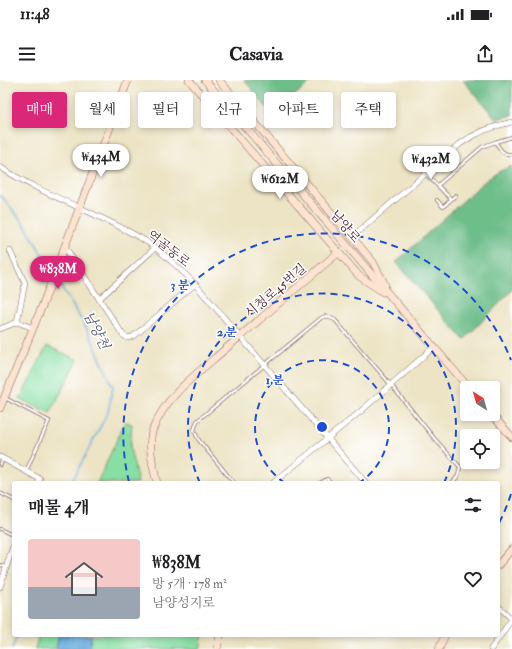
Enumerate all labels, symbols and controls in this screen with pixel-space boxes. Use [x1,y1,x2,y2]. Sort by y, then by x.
text: 11:48 [20,5,50,24]
icon: menu [16,43,38,65]
text: Casavia [229,43,283,66]
icon: share [474,43,496,65]
chip: 매매 [12,92,67,128]
chip: 월세 [75,92,130,128]
chip: 필터 [138,92,193,128]
chip: 신규 [201,92,256,128]
chip: 아파트 [264,92,333,128]
chip: 주택 [341,92,396,128]
pin: ₩434M [73,144,129,178]
pin: ₩432M [403,146,459,180]
text: ₩434M [81,149,121,165]
text: ₩432M [412,151,450,167]
pin: ₩612M [252,166,308,200]
text: ₩612M [261,171,299,187]
street label: 남양로 [327,207,364,246]
street label: 역골동로 [144,227,193,271]
pin: ₩838M [30,256,86,290]
street label: 시청로45번길 [242,260,310,321]
text: ₩838M [39,261,77,277]
text: 3 분 [171,278,190,293]
water label: 남양천 [80,308,114,353]
text: 2 분 [217,325,238,340]
text: 1 분 [266,373,285,388]
north arrow [460,381,500,421]
map controls [460,381,500,469]
centre of rings [315,420,329,434]
button: locate [460,429,500,469]
icon: filters [462,494,484,516]
text: 매물 4개 [28,497,90,518]
text: ₩838M [152,552,201,573]
icon: home [60,555,108,603]
icon: heart [462,568,484,590]
text: 방 5개 · 178 m² [152,576,227,592]
text: 남양성지로 [152,595,215,611]

